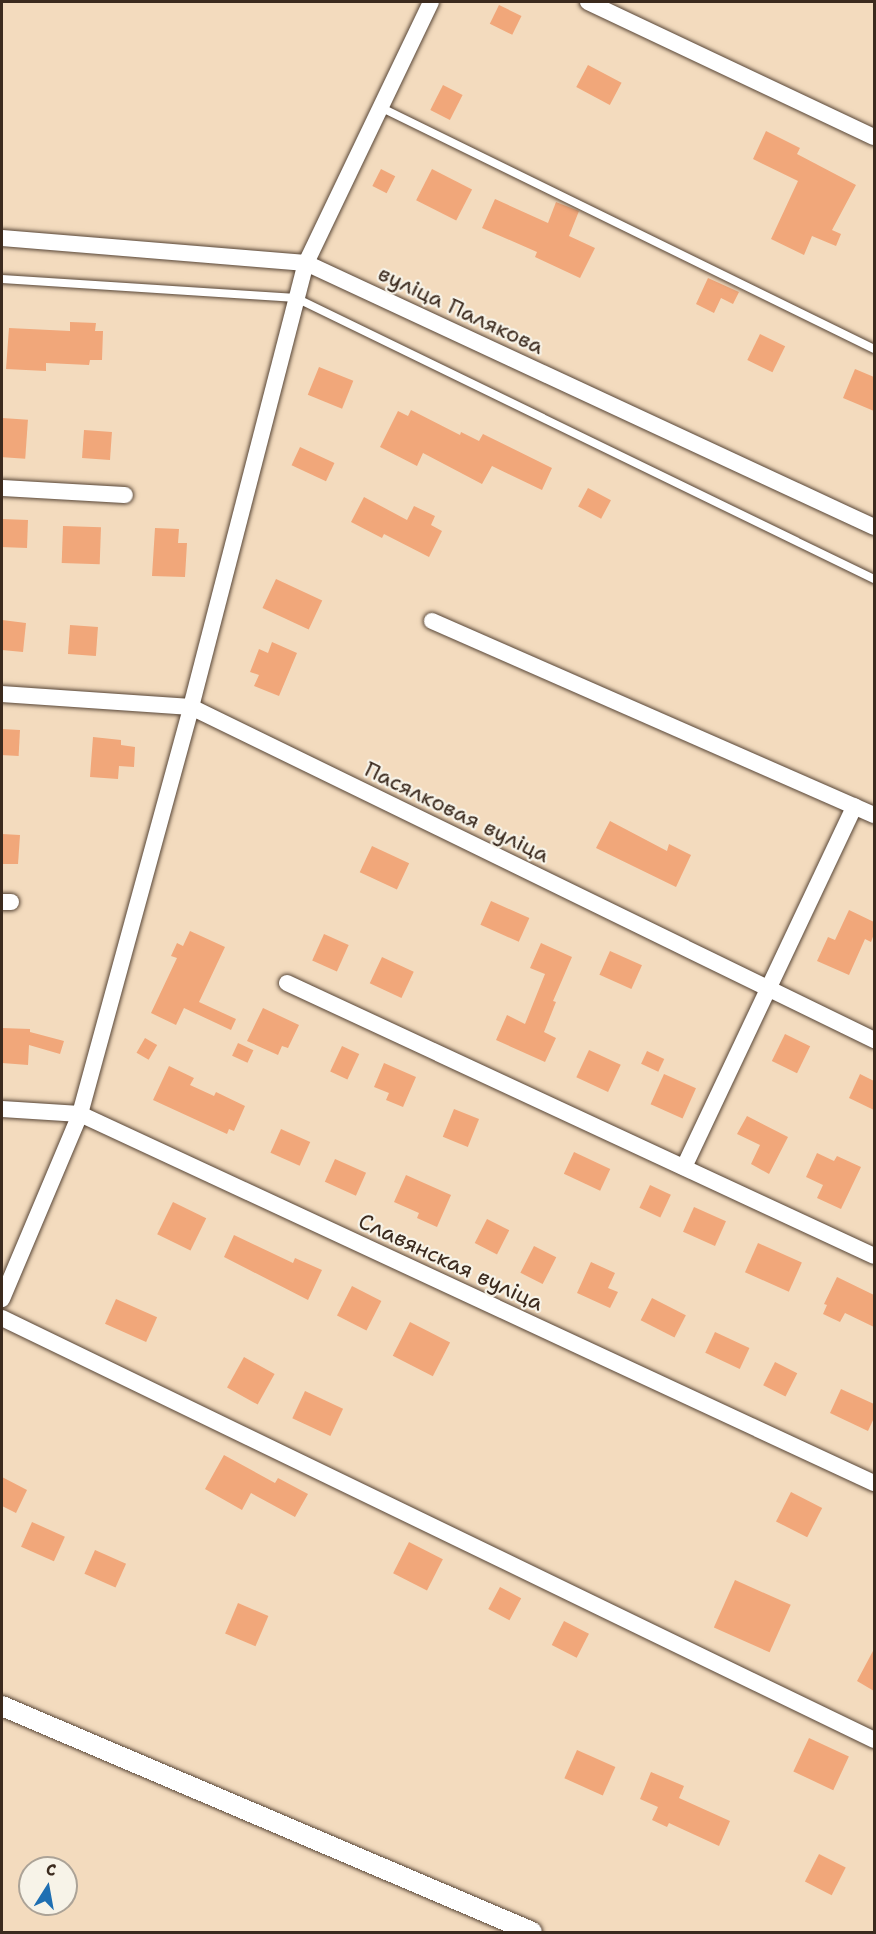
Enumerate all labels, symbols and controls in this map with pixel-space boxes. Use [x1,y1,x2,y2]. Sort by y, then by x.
street label: вуліца Палякова [374,260,548,360]
street label: Пасялковая вуліца [360,756,554,868]
street label: Славянская вуліца [354,1208,548,1316]
north arrow [18,1856,78,1916]
text: С [44,1859,58,1881]

